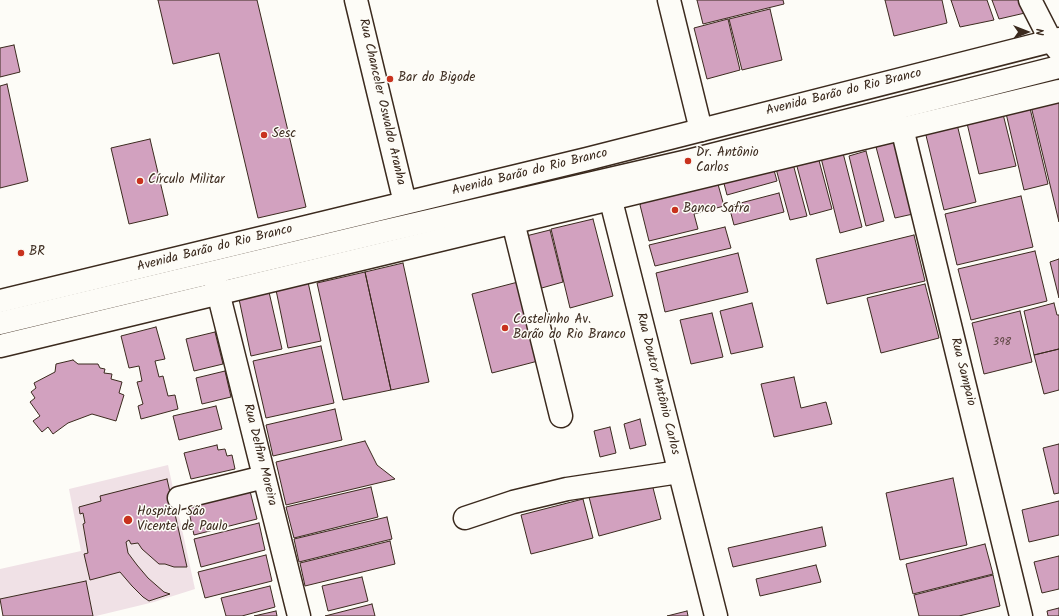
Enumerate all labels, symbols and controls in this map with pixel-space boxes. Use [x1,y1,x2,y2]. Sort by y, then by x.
north arrow [1007,12,1047,52]
street label: Rua Chanceler Oswaldo Aranha [354,17,408,187]
text: N [1030,29,1048,35]
street label: Avenida Barão do Rio Branco [765,66,923,120]
place label: Bar do Bigode [398,71,475,87]
marker: Bar do Bigode [385,74,395,84]
place label: Sesc [272,127,296,143]
marker: Sesc [259,130,269,140]
street label: Avenida Barão do Rio Branco [451,146,609,200]
place label: Dr. Antônio Carlos [696,146,759,177]
marker: Dr. Antônio Carlos [683,156,693,166]
place label: Círculo Militar [148,173,225,189]
marker: Círculo Militar [135,176,145,186]
place label: Banco Safra [683,202,749,218]
marker: Banco Safra [670,205,680,215]
street label: Avenida Barão do Rio Branco [136,222,294,276]
place label: BR [29,245,45,261]
marker: BR [16,248,26,258]
street label: Rua Doutor Antônio Carlos [632,311,682,457]
place label: Castelinho Av. Barão do Rio Branco [513,313,626,344]
marker: Castelinho Av. Barão do Rio Branco [500,323,510,333]
street label: Rua Sampaio [946,336,978,408]
house number: 398 [993,336,1011,350]
street label: Rua Delfim Moreira [239,402,279,508]
place label: Hospital São Vicente de Paulo [137,505,228,536]
marker: Hospital São Vicente de Paulo [122,514,134,526]

